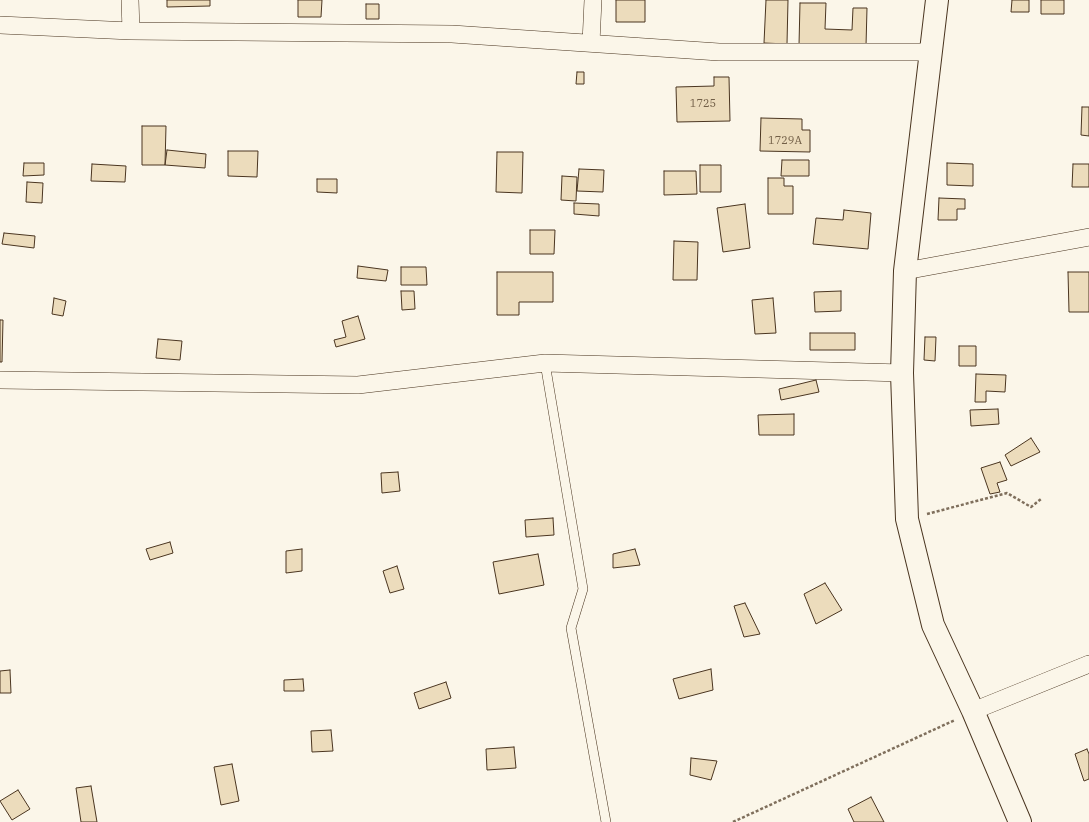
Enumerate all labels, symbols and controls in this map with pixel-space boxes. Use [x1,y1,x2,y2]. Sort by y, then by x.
house number: 1725 [690,97,716,111]
house number: 1729A [768,134,802,148]

